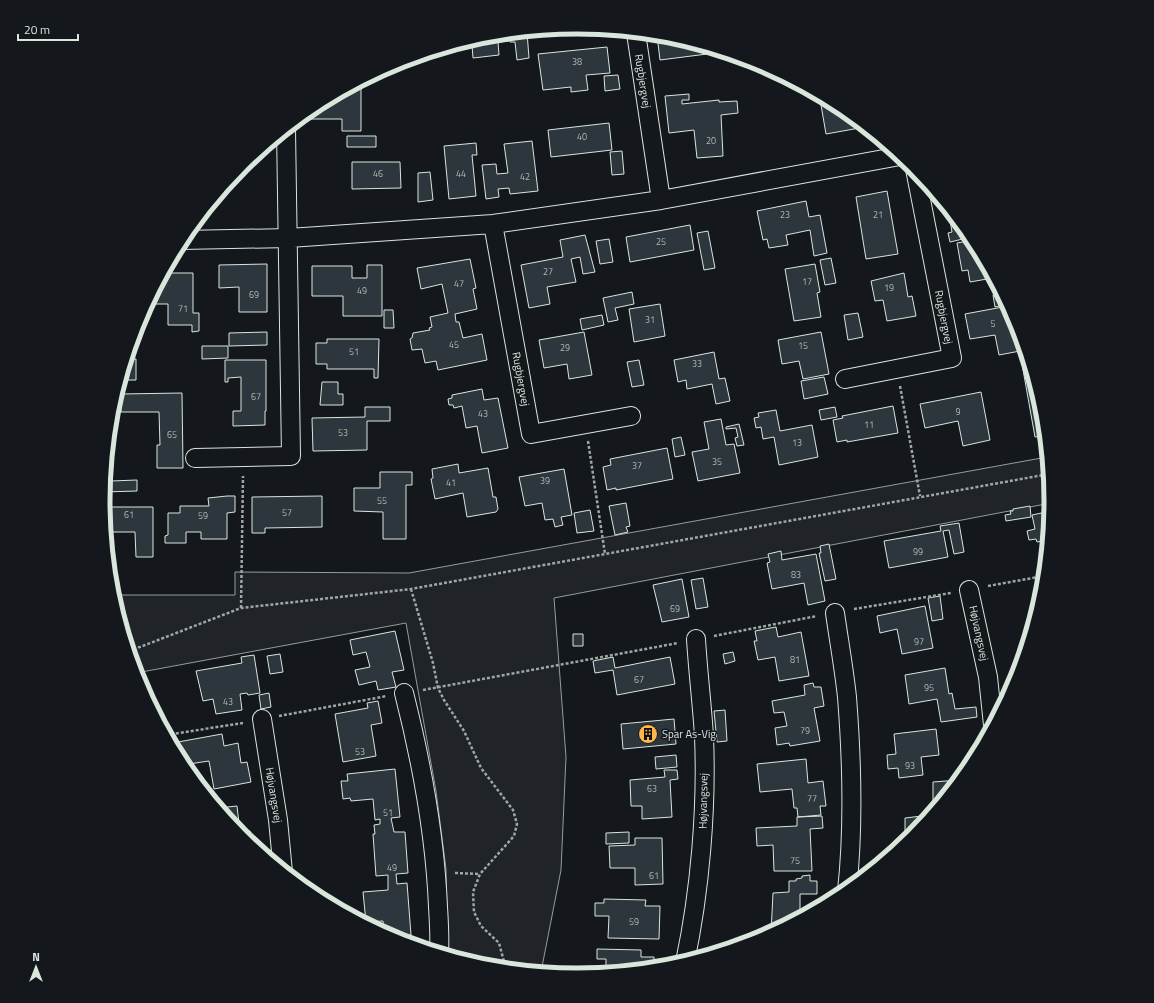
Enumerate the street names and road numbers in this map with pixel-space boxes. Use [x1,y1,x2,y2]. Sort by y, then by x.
street label: Rugbjergvej [631,53,655,109]
street label: Rugbjergvej [931,289,957,345]
street label: Rugbjergvej [508,351,534,407]
street label: Højvangsvej [965,604,993,662]
street label: Højvangsvej [262,766,286,824]
street label: Højvangsvej [695,773,711,829]

